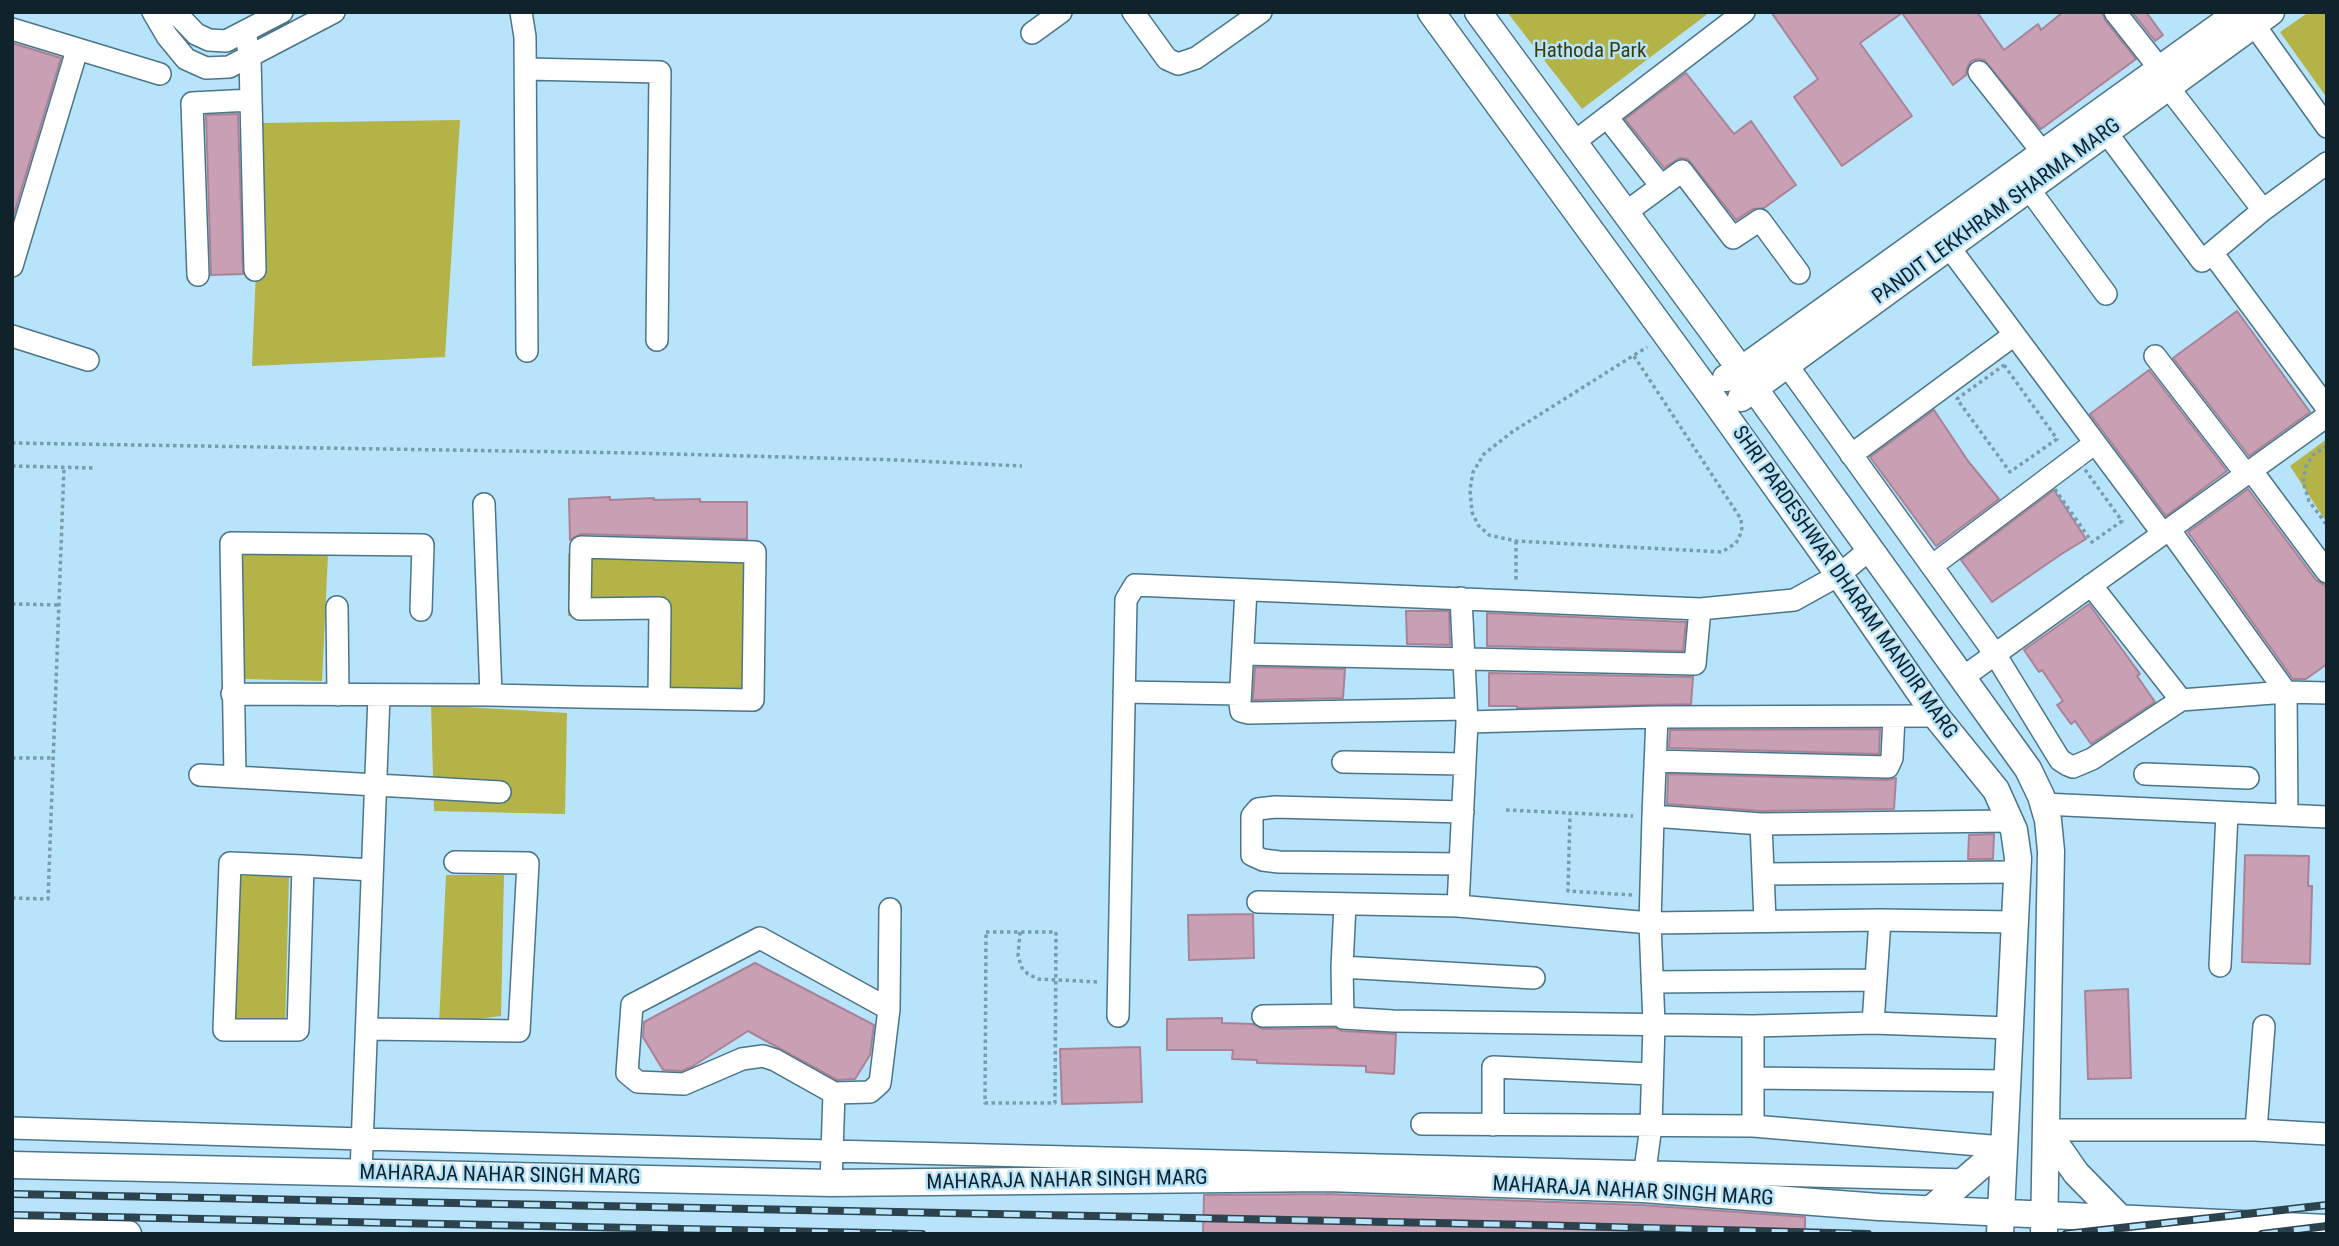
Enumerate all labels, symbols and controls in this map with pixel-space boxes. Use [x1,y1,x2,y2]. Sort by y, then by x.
park label: Hathoda Park [1534,39,1646,65]
street label: PANDIT LEKKHRAM SHARMA MARG [1868,114,2126,310]
street label: SHRI PARDESHWAR DHARAM MANDIR MARG [1726,422,1962,744]
street label: MAHARAJA NAHAR SINGH MARG [359,1161,641,1191]
street label: MAHARAJA NAHAR SINGH MARG [926,1166,1208,1196]
street label: MAHARAJA NAHAR SINGH MARG [1492,1172,1774,1212]

